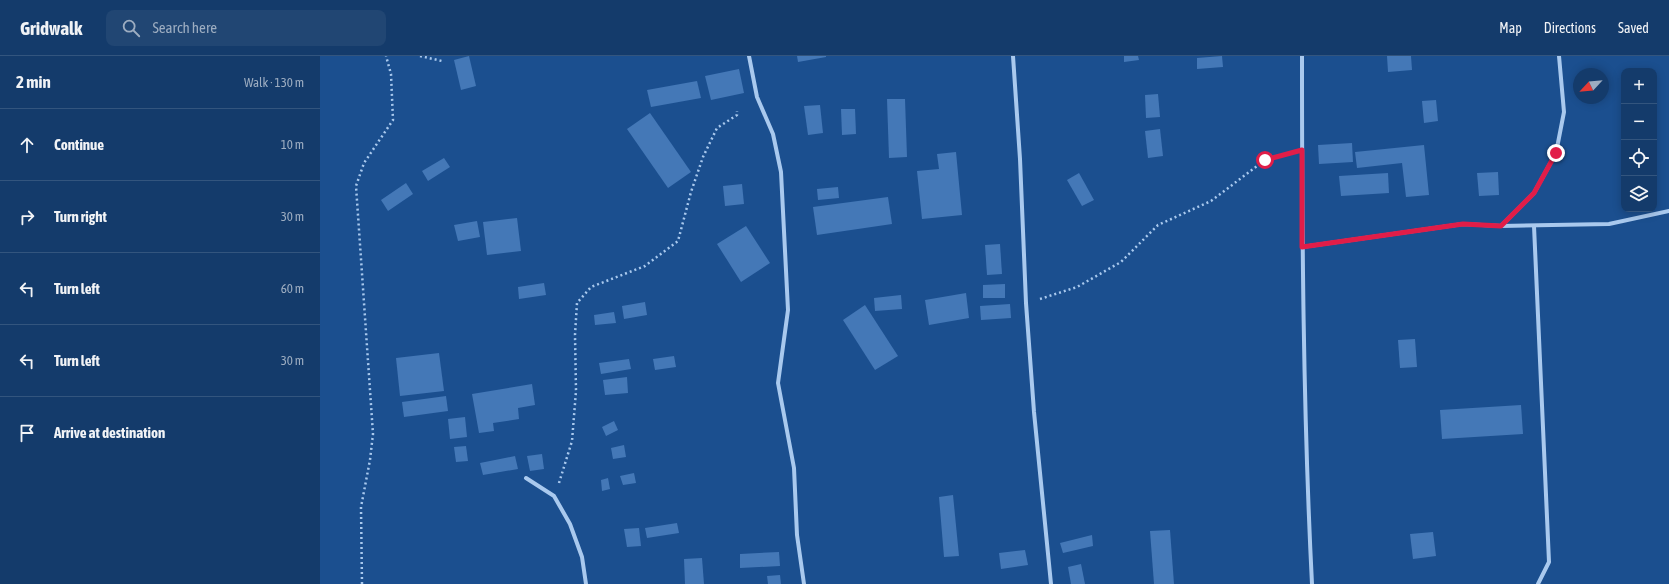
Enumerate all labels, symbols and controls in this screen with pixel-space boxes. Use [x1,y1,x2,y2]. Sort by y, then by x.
search box [106,10,386,46]
text: Gridwalk [20,17,82,39]
icon: search [120,17,142,39]
text: Search here [152,19,217,36]
text: Map [1499,20,1522,36]
text: Directions [1544,20,1596,36]
text: Saved [1618,20,1649,36]
north arrow [1573,68,1609,104]
map controls [1621,68,1657,212]
button: + [1621,68,1657,104]
text: 2 min [16,72,51,92]
text: Walk · 130 m [244,75,304,90]
button: − [1621,104,1657,140]
icon: ahead [16,134,38,156]
text: Continue [54,136,104,153]
text: 10 m [281,137,304,152]
button: locate [1621,140,1657,176]
route end [1547,144,1565,162]
route start [1256,151,1274,169]
button: layers [1621,176,1657,212]
icon: right [16,206,38,228]
text: Turn right [54,208,107,225]
text: 30 m [281,209,304,224]
icon: left [16,278,38,300]
text: Turn left [54,280,100,297]
text: 60 m [281,281,304,296]
icon: left [16,350,38,372]
text: Turn left [54,352,100,369]
text: 30 m [281,353,304,368]
icon: arrive [16,422,38,444]
text: Arrive at destination [54,424,165,441]

